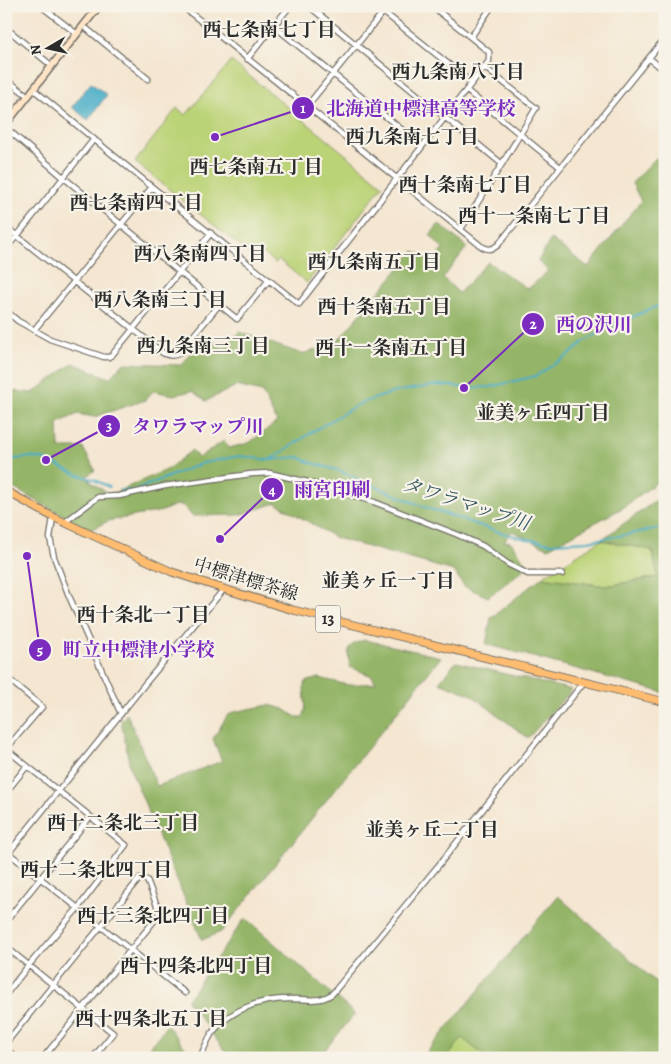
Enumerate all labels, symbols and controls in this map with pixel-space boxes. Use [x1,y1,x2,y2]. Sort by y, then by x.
district label: 西七条南七丁目 [202,17,336,43]
north arrow [22,22,72,72]
text: N [25,43,46,56]
district label: 西九条南八丁目 [391,59,525,85]
callout: 北海道中標津高等学校 [291,91,526,125]
text: 北海道中標津高等学校 [326,96,516,122]
text: 1 [300,98,306,118]
district label: 西九条南七丁目 [345,124,479,150]
district label: 西七条南五丁目 [189,154,323,180]
district label: 西十条南七丁目 [398,172,532,198]
district label: 西七条南四丁目 [69,190,203,216]
district label: 西十一条南七丁目 [458,203,610,229]
district label: 西八条南四丁目 [133,241,267,267]
district label: 西九条南五丁目 [307,249,441,275]
district label: 西八条南三丁目 [93,287,227,313]
district label: 西十条南五丁目 [317,294,451,320]
callout: 西の沢川 [521,307,642,341]
text: 西の沢川 [556,312,632,338]
text: 2 [529,314,537,334]
district label: 西九条南三丁目 [136,333,270,359]
district label: 西十一条南五丁目 [315,335,467,361]
district label: 並美ヶ丘四丁目 [476,400,610,426]
callout: タワラマップ川 [96,409,274,443]
text: タワラマップ川 [132,414,264,440]
text: 3 [106,416,112,436]
water label: タワラマップ川 [399,471,535,537]
callout: 雨宮印刷 [259,472,380,506]
text: 雨宮印刷 [294,477,370,503]
text: 4 [268,480,276,500]
street label: 中標津標茶線 [191,552,301,606]
district label: 並美ヶ丘一丁目 [321,568,455,594]
district label: 西十条北一丁目 [76,602,210,628]
road number: 13 [316,606,340,632]
callout: 町立中標津小学校 [28,633,225,667]
text: 町立中標津小学校 [63,637,215,663]
text: 5 [37,640,43,660]
district label: 西十二条北三丁目 [47,810,199,836]
district label: 並美ヶ丘二丁目 [365,817,499,843]
district label: 西十二条北四丁目 [20,857,172,883]
district label: 西十三条北四丁目 [77,903,229,929]
district label: 西十四条北四丁目 [120,953,272,979]
district label: 西十四条北五丁目 [75,1006,227,1032]

